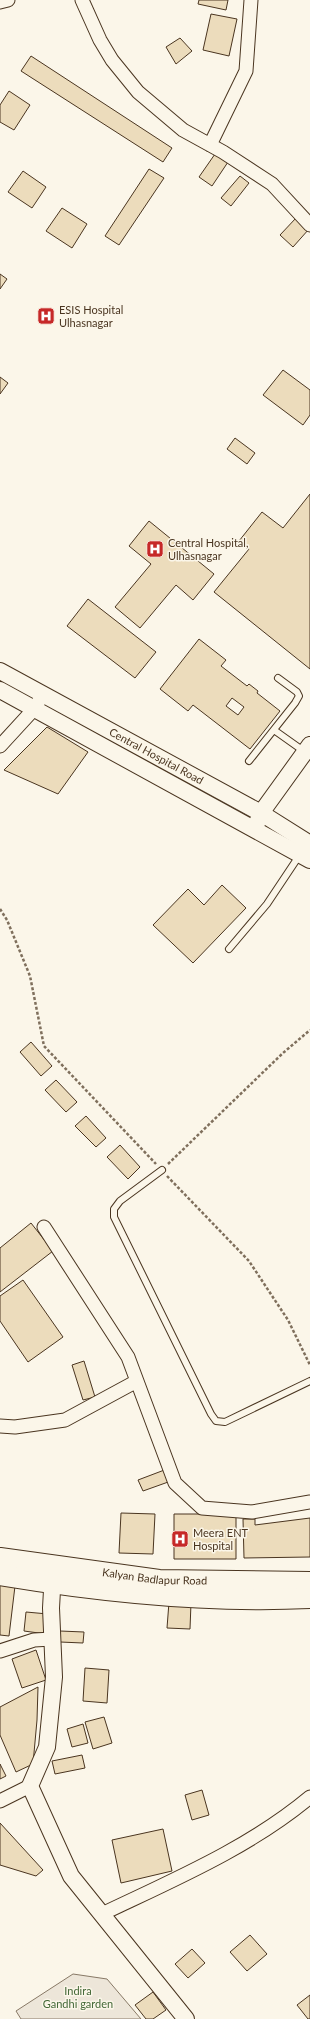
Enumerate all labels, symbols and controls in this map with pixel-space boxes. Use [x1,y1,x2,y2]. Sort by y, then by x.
place label: ESIS Hospital Ulhasnagar [59,303,123,329]
hospital icon: ESIS Hospital Ulhasnagar [36,306,56,326]
place label: Central Hospital, Ulhasnagar [168,536,248,562]
hospital icon: Central Hospital, Ulhasnagar [145,539,165,559]
street label: Central Hospital Road [107,725,206,786]
place label: Meera ENT Hospital [193,1526,249,1552]
hospital icon: Meera ENT Hospital [170,1529,190,1549]
street label: Kalyan Badlapur Road [101,1565,207,1587]
park label: Indira Gandhi garden [43,1984,113,2010]

